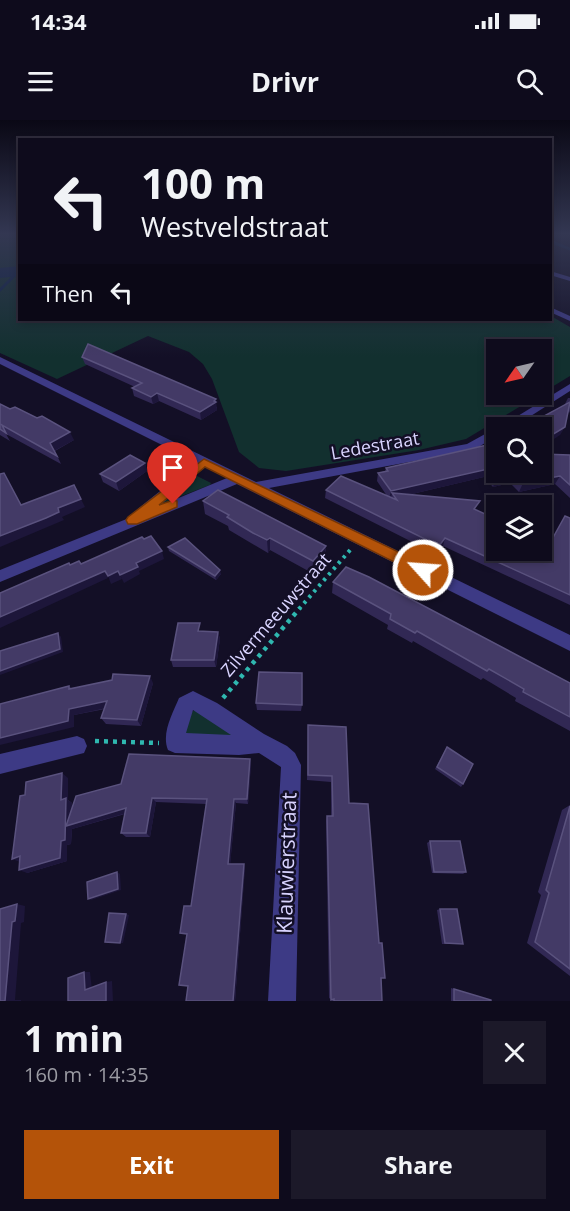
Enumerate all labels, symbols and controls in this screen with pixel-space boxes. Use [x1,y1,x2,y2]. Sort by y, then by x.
text: 14:34 [30,6,87,36]
text: Drivr [251,63,319,100]
icon: menu [24,65,57,98]
icon: search [513,65,546,98]
text: 100 m [141,154,265,211]
icon: left [42,162,120,240]
text: Westveldstraat [141,208,329,245]
icon: left [105,276,138,309]
text: Then [42,278,93,308]
north arrow [486,339,552,405]
map controls [486,339,552,561]
button: search [486,417,552,483]
street label: Ledestraat [329,425,421,465]
pin [147,442,198,504]
icon: arrive [156,451,189,484]
button: layers [486,495,552,561]
position arrow [391,538,455,602]
street label: Zilvermeeuwstraat [215,547,336,681]
street label: Klauwierstraat [270,792,302,934]
text: 1 min [24,1014,124,1063]
button: close [483,1021,546,1084]
text: 160 m · 14:35 [24,1061,149,1088]
button: Exit [24,1130,279,1199]
button: Share [291,1130,546,1199]

